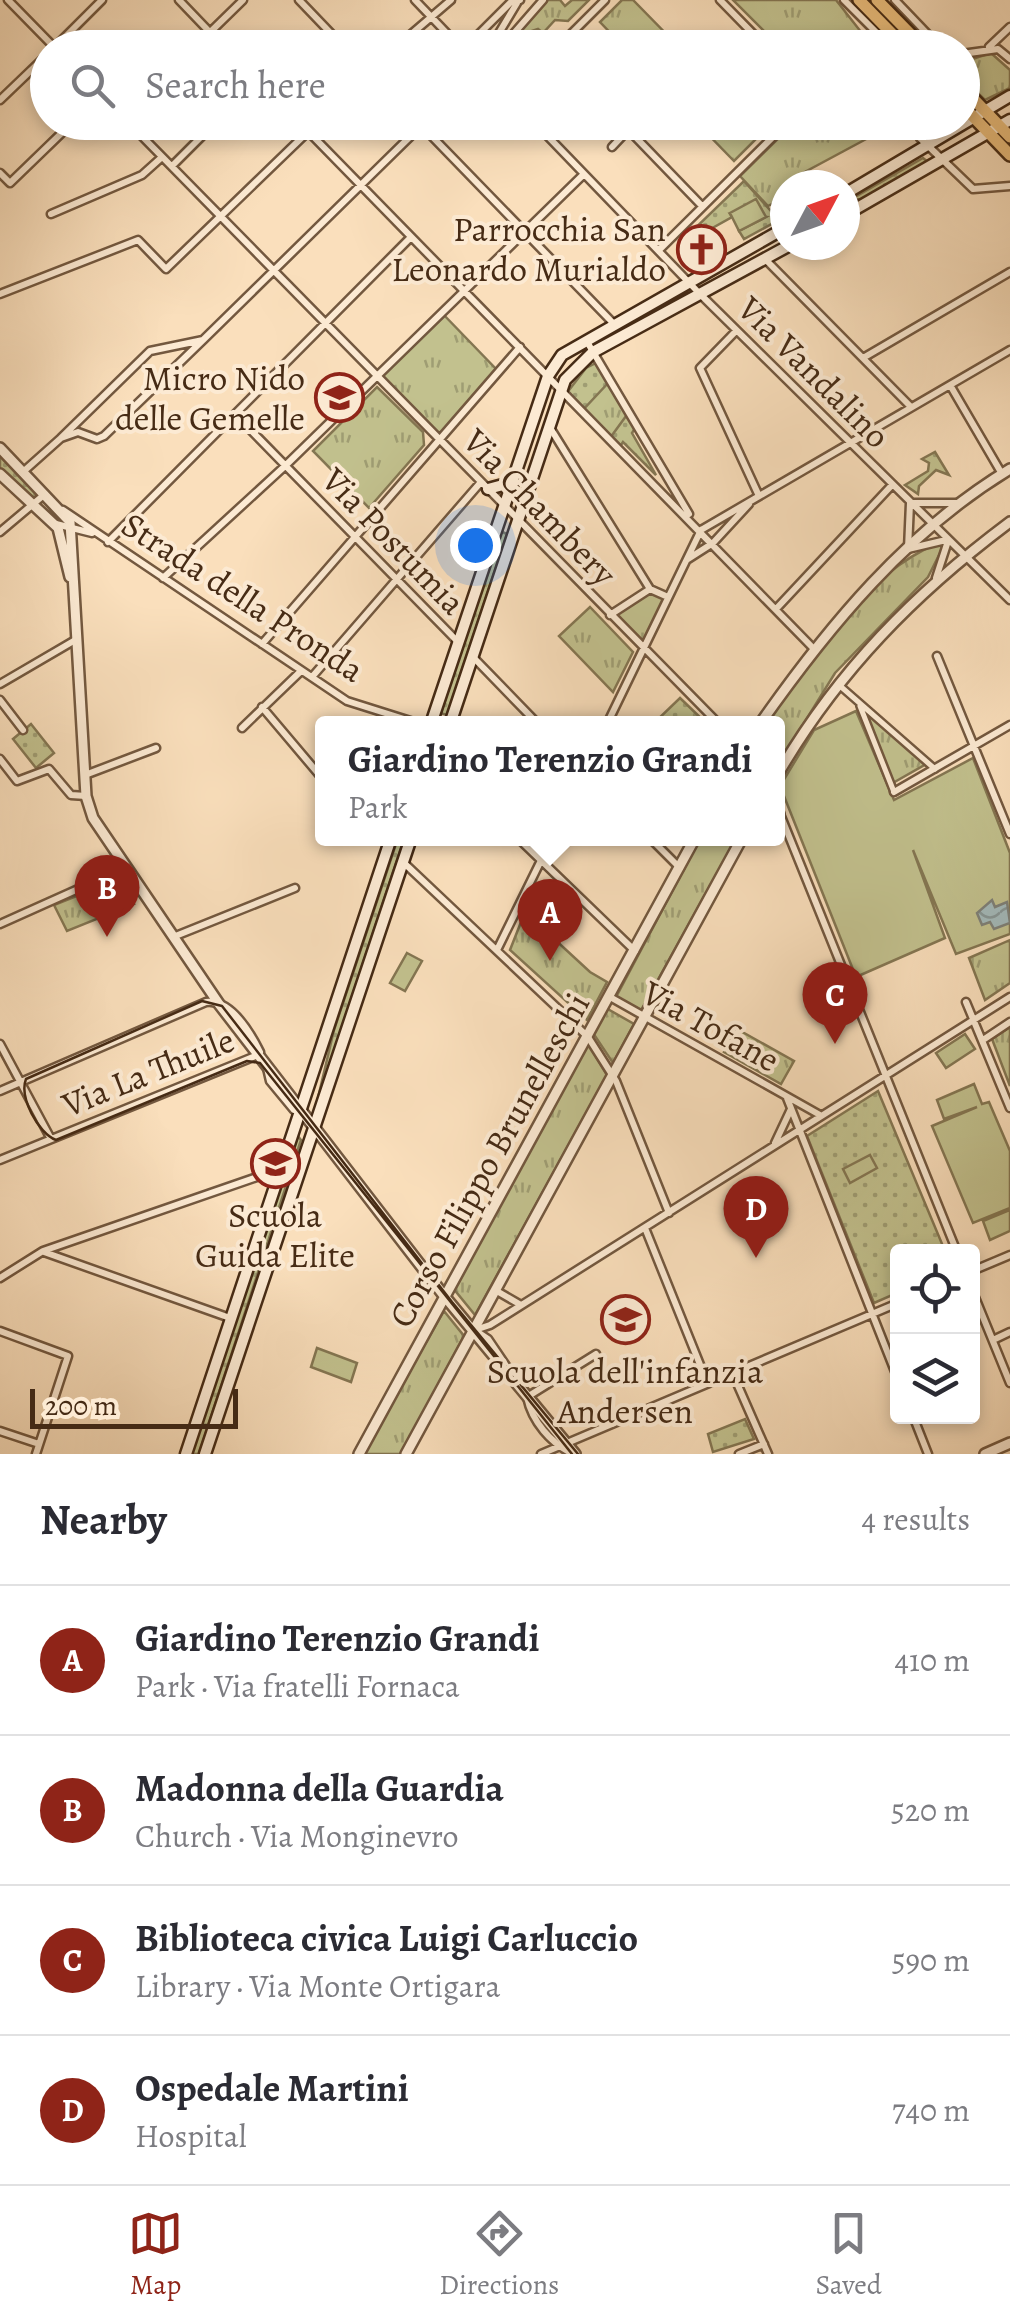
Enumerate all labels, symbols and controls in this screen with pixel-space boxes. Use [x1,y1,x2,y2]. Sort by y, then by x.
search box [30,30,980,140]
icon: search [65,58,120,113]
text: Search here [145,59,326,111]
north arrow [770,170,860,260]
place label: Parrocchia San Leonardo Murialdo [391,205,666,293]
church icon: Parrocchia San Leonardo Murialdo [675,223,727,275]
street label: Via Vandalino [727,285,901,459]
place label: Micro Nido delle Gemelle [115,354,305,442]
school or university icon: Micro Nido delle Gemelle [314,372,366,424]
street label: Via Chambery [452,417,628,597]
street label: Via Postumia [311,456,477,626]
street label: Strada della Pronda [113,501,374,694]
your location [450,520,501,571]
popup [315,716,785,846]
text: Giardino Terenzio Grandi [348,733,752,785]
text: Park [348,785,408,829]
pin: B [74,854,140,937]
pin: A [518,878,582,961]
pin: C [802,962,868,1044]
street label: Via Tofane [633,968,788,1083]
street label: Corso Filippo Brunelleschi [377,984,601,1336]
street label: Via La Thuile [54,1016,241,1129]
school or university icon: Scuola Guida Elite [249,1137,301,1189]
pin: D [724,1176,788,1258]
place label: Scuola Guida Elite [195,1191,355,1279]
map controls [890,1244,980,1424]
button: locate [890,1244,980,1334]
school or university icon: Scuola dell'infanzia Andersen [599,1293,651,1345]
button: layers [890,1334,980,1424]
place label: Scuola dell'infanzia Andersen [487,1347,764,1435]
scale bar [30,1384,238,1428]
text: 200 m [45,1387,117,1425]
text: Nearby [40,1491,167,1548]
text: 4 results [861,1497,970,1541]
text: Giardino Terenzio Grandi [135,1612,540,1664]
text: A [62,1638,83,1682]
text: 410 m [895,1638,970,1682]
text: Park · Via fratelli Fornaca [135,1664,460,1708]
text: Madonna della Guardia [135,1762,504,1814]
text: B [62,1788,83,1832]
text: 520 m [891,1788,970,1832]
text: Church · Via Monginevro [135,1814,459,1858]
text: Biblioteca civica Luigi Carluccio [135,1912,638,1964]
text: C [63,1938,82,1982]
text: 590 m [892,1938,970,1982]
text: Library · Via Monte Ortigara [135,1964,500,2008]
text: Ospedale Martini [135,2062,409,2114]
text: D [61,2088,84,2132]
text: 740 m [892,2088,970,2132]
text: Hospital [135,2114,247,2158]
tab: Map [128,2206,183,2304]
tab: Directions [439,2206,559,2304]
tab: Saved [816,2206,882,2304]

